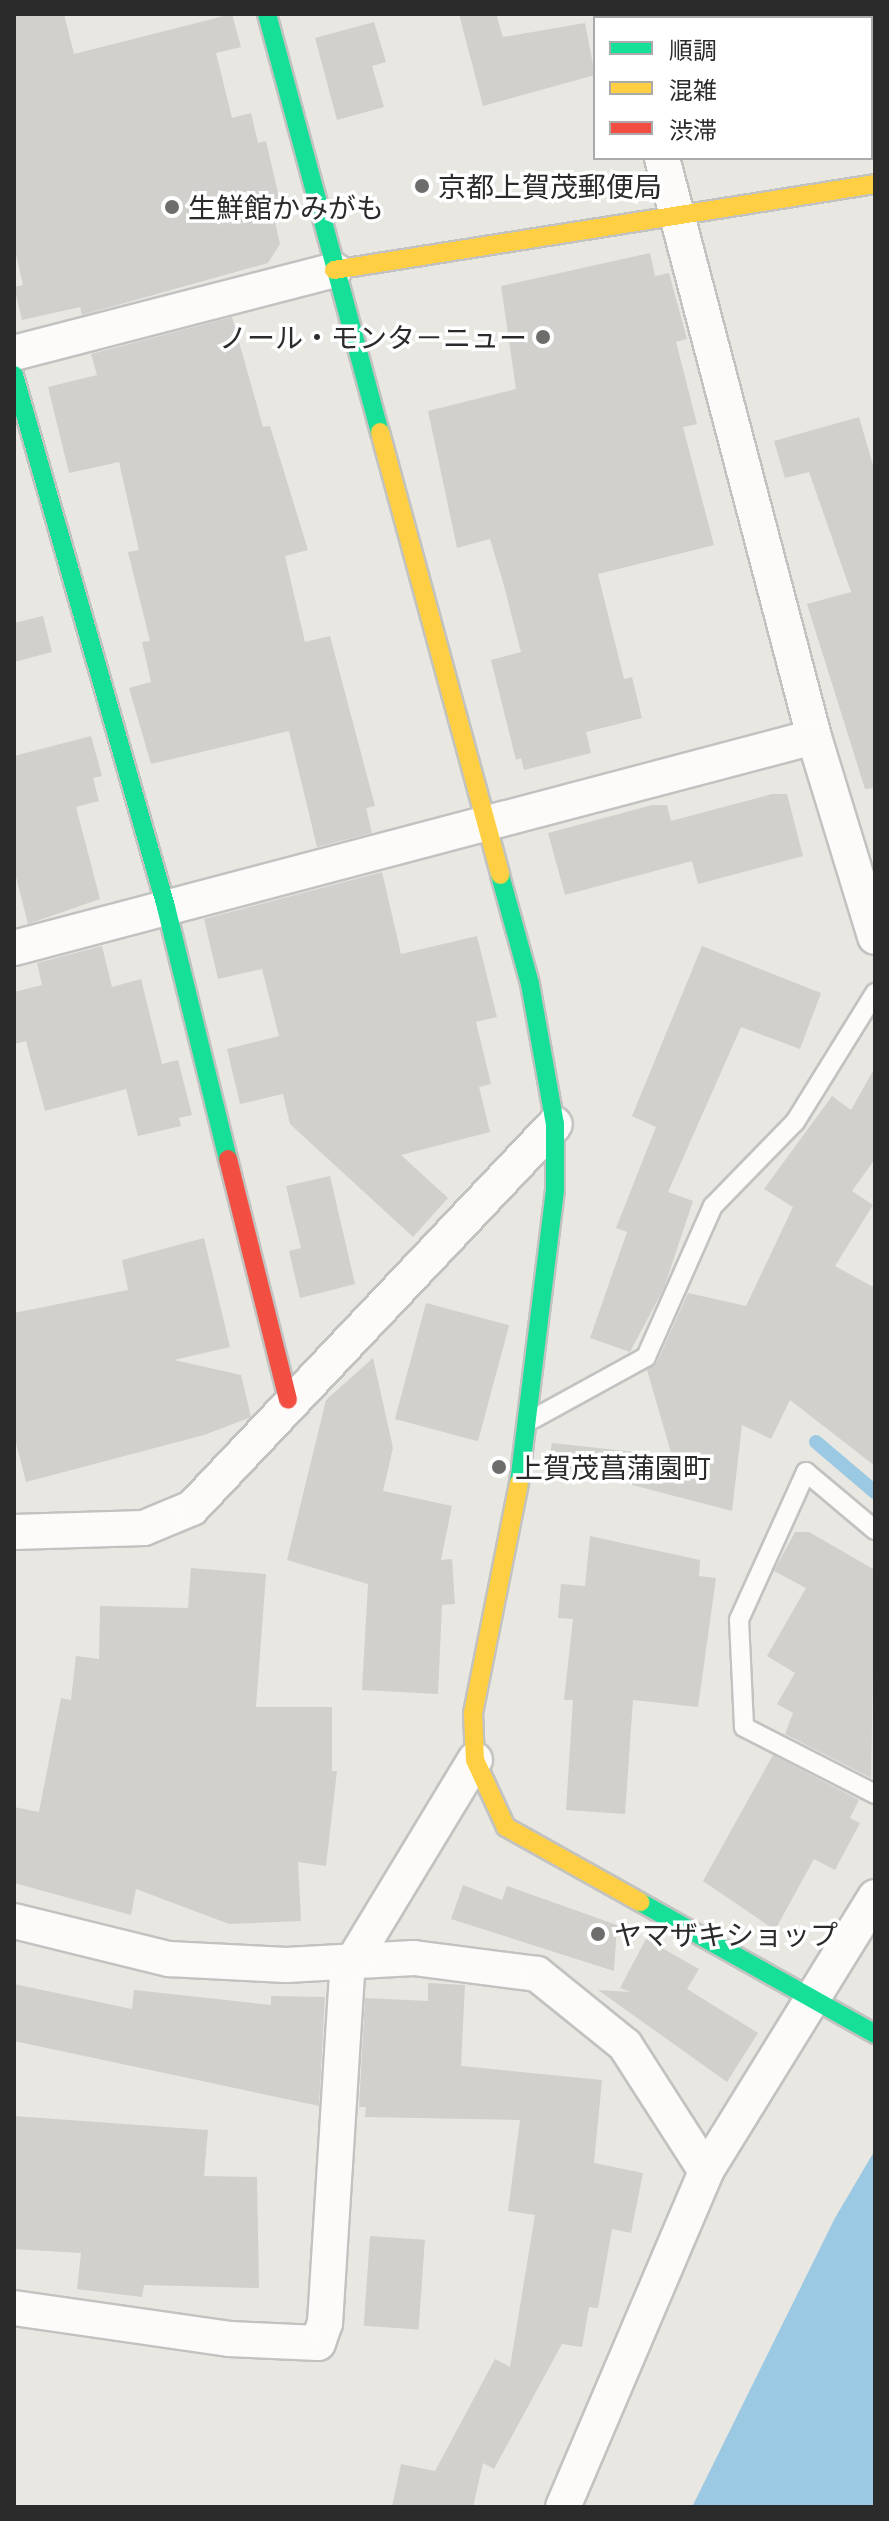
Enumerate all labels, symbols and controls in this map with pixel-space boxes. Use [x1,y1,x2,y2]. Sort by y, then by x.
legend [593,16,873,160]
text: 順調 [669,35,717,64]
text: 混雑 [669,75,717,104]
text: 渋滞 [669,115,717,144]
place label: 京都上賀茂郵便局 [438,169,662,203]
marker: 京都上賀茂郵便局 [413,177,431,195]
place label: 生鮮館かみがも [188,190,384,224]
marker: 生鮮館かみがも [163,198,181,216]
place label: ノール・モンタ－ニュー [219,320,527,354]
marker: ノール・モンタ－ニュー [534,328,552,346]
place label: 上賀茂菖蒲園町 [515,1450,711,1484]
marker: 上賀茂菖蒲園町 [490,1458,508,1476]
place label: ヤマザキショップ [614,1917,838,1951]
marker: ヤマザキショップ [589,1925,607,1943]

